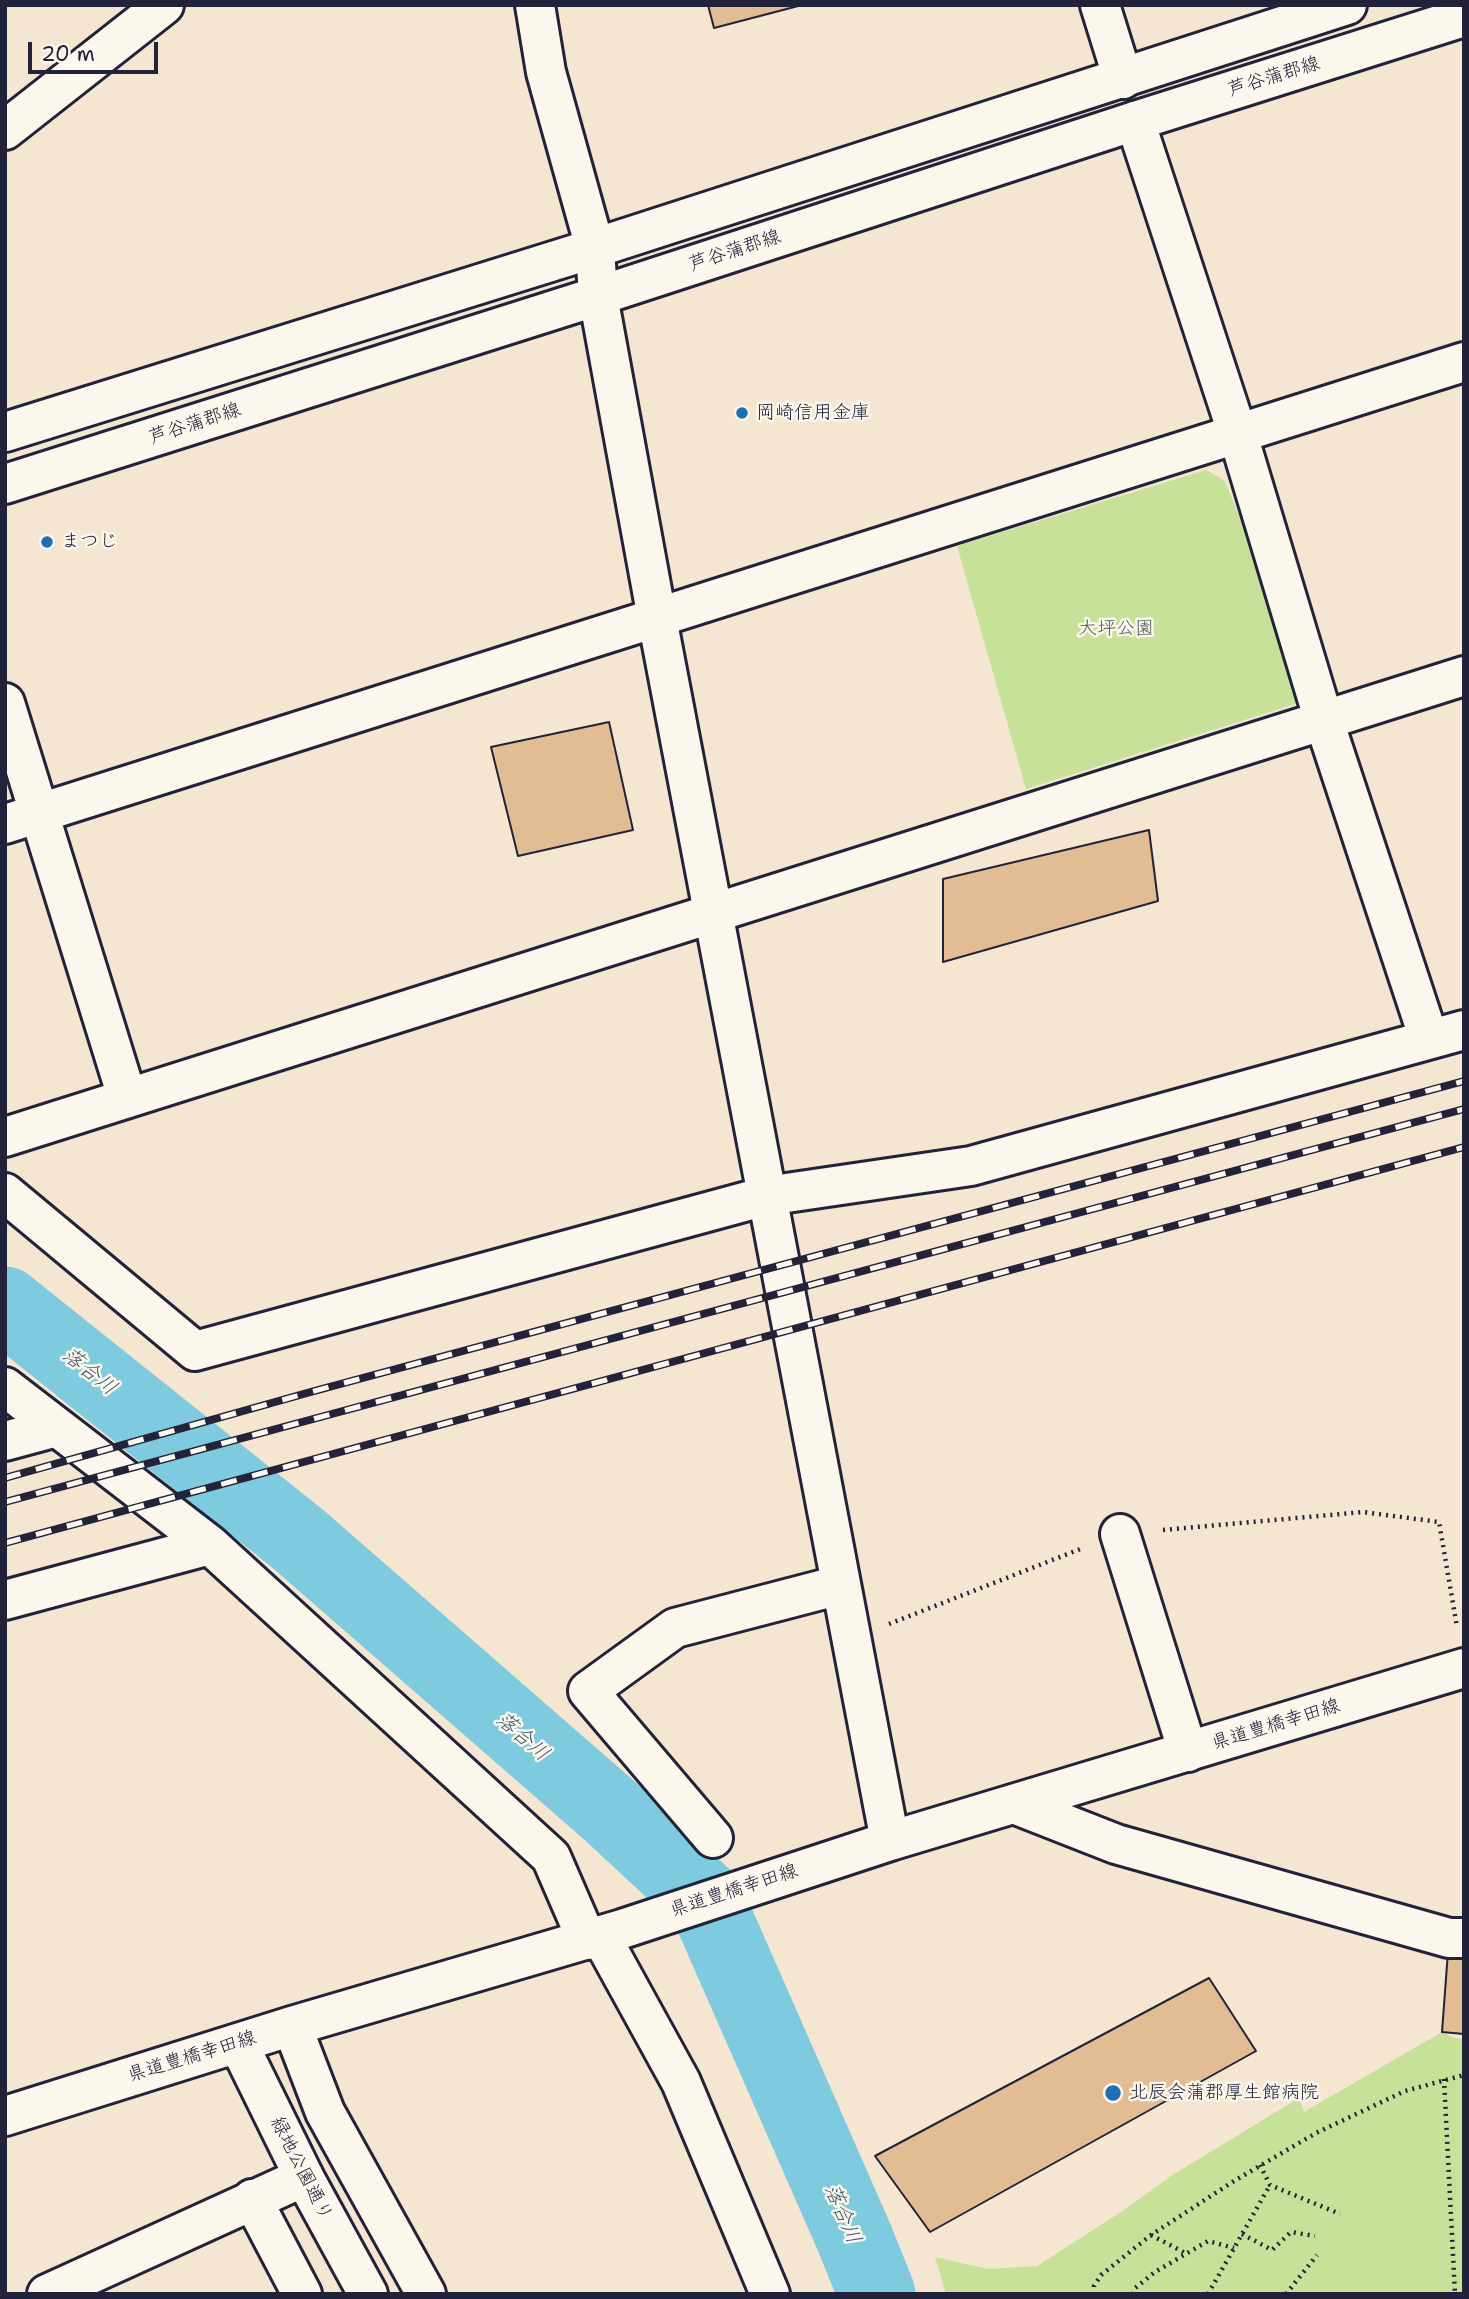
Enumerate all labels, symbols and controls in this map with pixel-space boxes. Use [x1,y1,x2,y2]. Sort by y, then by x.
scale bar [32,28,161,72]
text: 20 m [41,40,95,68]
street label: 芦谷蒲郡線 [1225,52,1323,102]
street label: 芦谷蒲郡線 [686,225,784,277]
street label: 芦谷蒲郡線 [146,398,244,450]
place label: 岡崎信用金庫 [756,402,870,424]
marker: 岡崎信用金庫 [734,405,750,421]
place label: まつじ [61,531,118,553]
marker: まつじ [39,534,55,550]
park label: 大坪公園 [1078,618,1154,640]
water label: 落合川 [57,1342,121,1402]
street label: 県道豊橋幸田線 [1209,1695,1343,1755]
water label: 落合川 [490,1707,554,1767]
street label: 県道豊橋幸田線 [667,1860,801,1922]
street label: 県道豊橋幸田線 [125,2027,259,2087]
place label: 北辰会蒲郡厚生館病院 [1129,2082,1319,2104]
marker: 北辰会蒲郡厚生館病院 [1103,2083,1123,2103]
street label: 緑地公園通り [265,2113,337,2225]
water label: 落合川 [818,2180,866,2248]

